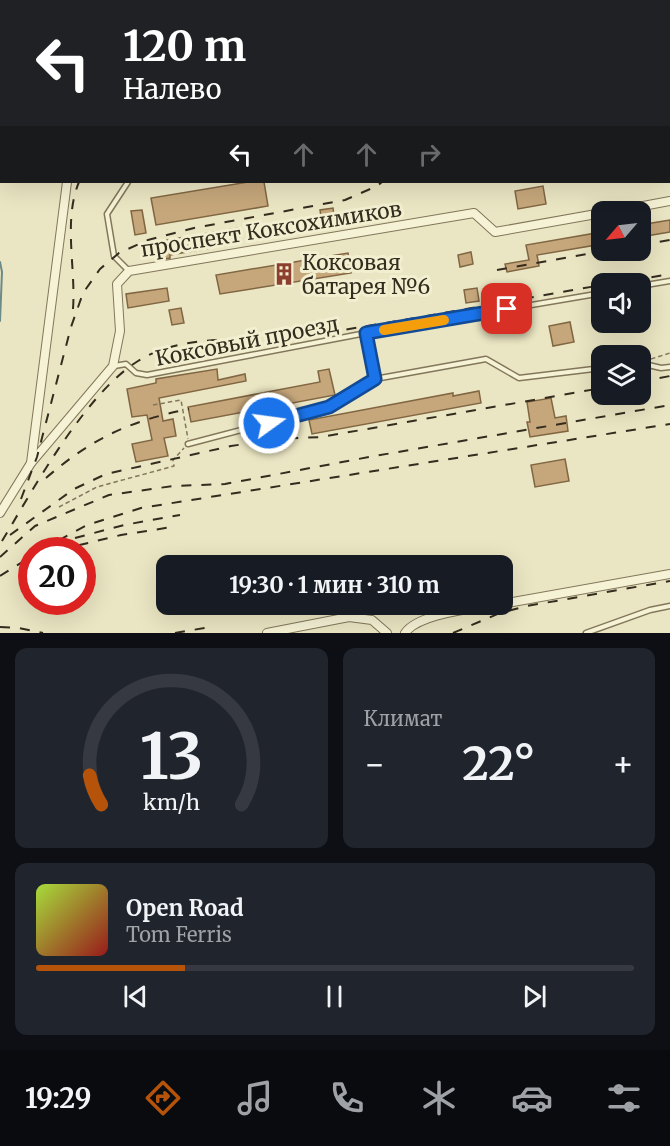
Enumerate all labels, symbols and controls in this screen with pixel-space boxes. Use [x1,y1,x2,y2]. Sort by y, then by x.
text: 120 m [123,20,246,72]
icon: left [24,24,102,102]
text: Налево [123,72,221,106]
icon: left [224,138,257,171]
icon: ahead [287,138,320,171]
icon: ahead [350,138,383,171]
icon: right [413,138,446,171]
street label: проспект Коксохимиков [139,195,403,263]
north arrow [591,201,651,261]
map controls [591,201,651,405]
place label: Коксовая батарея №6 [302,249,430,300]
building icon: Коксовая батарея №6 [271,261,297,287]
button: sound [591,273,651,333]
pin [481,283,532,334]
icon: arrive [490,292,523,325]
street label: Коксовый проезд [153,310,341,372]
button: layers [591,345,651,405]
position arrow [237,391,301,455]
speed limit sign: 20 [18,537,96,615]
text: 19:30 · 1 мин · 310 m [229,571,440,599]
text: Климат [364,706,443,731]
text: 13 [140,718,203,796]
text: 22° [462,736,535,792]
text: − [364,744,386,785]
text: + [612,744,634,785]
text: km/h [143,789,200,816]
text: Open Road [126,894,244,922]
text: Tom Ferris [126,922,232,947]
icon: previous [119,980,152,1013]
icon: pause [318,980,351,1013]
icon: next [518,980,551,1013]
icon: directions [142,1077,184,1119]
icon: music [234,1077,276,1119]
icon: phone [326,1077,368,1119]
icon: climate [418,1077,460,1119]
icon: car [511,1077,553,1119]
icon: filters [603,1077,645,1119]
text: 19:29 [25,1081,91,1115]

